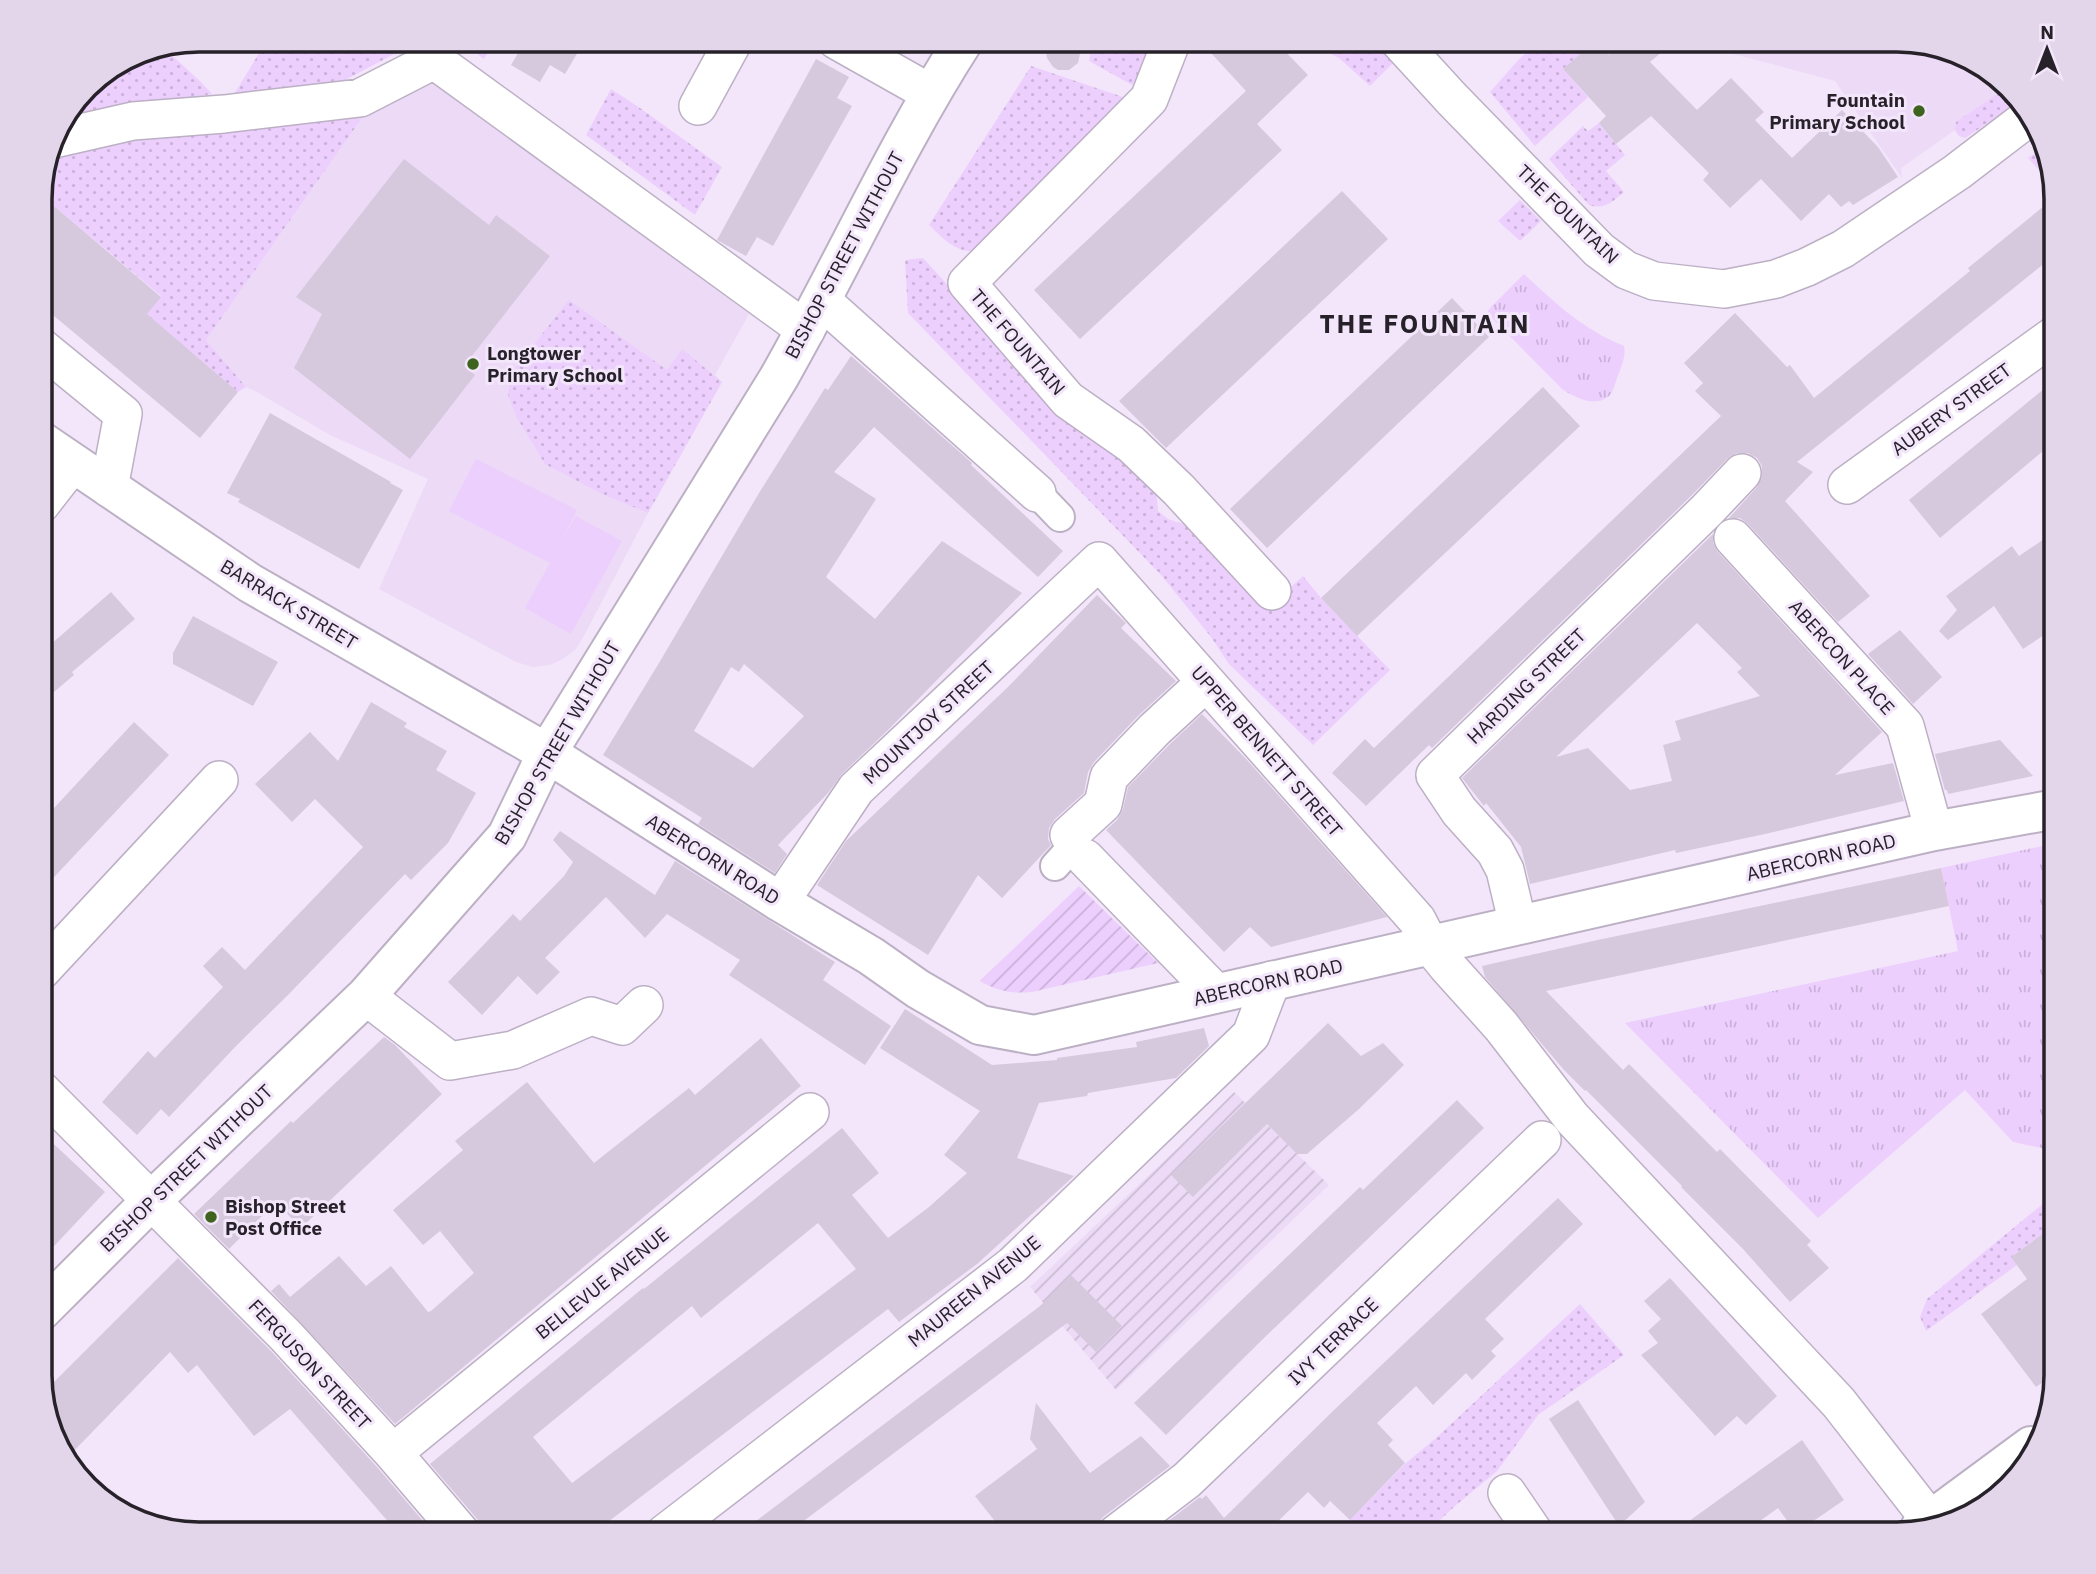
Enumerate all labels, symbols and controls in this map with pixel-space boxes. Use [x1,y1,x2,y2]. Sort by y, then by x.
north arrow [2012,14,2082,84]
text: N [2040,20,2054,44]
place label: Fountain Primary School [1769,88,1905,134]
marker: Fountain Primary School [1911,103,1927,119]
street label: BISHOP STREET WITHOUT [779,147,909,363]
street label: THE FOUNTAIN [1512,159,1624,269]
street label: THE FOUNTAIN [965,284,1071,400]
district label: THE FOUNTAIN [1319,306,1531,340]
place label: Longtower Primary School [487,341,623,387]
marker: Longtower Primary School [465,356,481,372]
street label: AUBERY STREET [1886,357,2016,461]
street label: BARRACK STREET [216,554,362,654]
street label: ABERCON PLACE [1784,594,1900,720]
street label: HARDING STREET [1462,623,1591,749]
street label: BISHOP STREET WITHOUT [489,637,625,849]
street label: MOUNTJOY STREET [857,655,999,789]
street label: UPPER BENNETT STREET [1186,661,1348,841]
street label: ABERCORN ROAD [642,808,784,910]
street label: ABERCORN ROAD [1744,828,1898,886]
street label: ABERCORN ROAD [1191,953,1345,1011]
street label: BISHOP STREET WITHOUT [95,1079,278,1257]
place label: Bishop Street Post Office [225,1194,346,1240]
marker: Bishop Street Post Office [203,1209,219,1225]
street label: BELLEVUE AVENUE [530,1222,674,1344]
street label: MAUREEN AVENUE [903,1230,1045,1352]
street label: IVY TERRACE [1283,1292,1383,1390]
street label: FERGUSON STREET [244,1294,376,1434]

